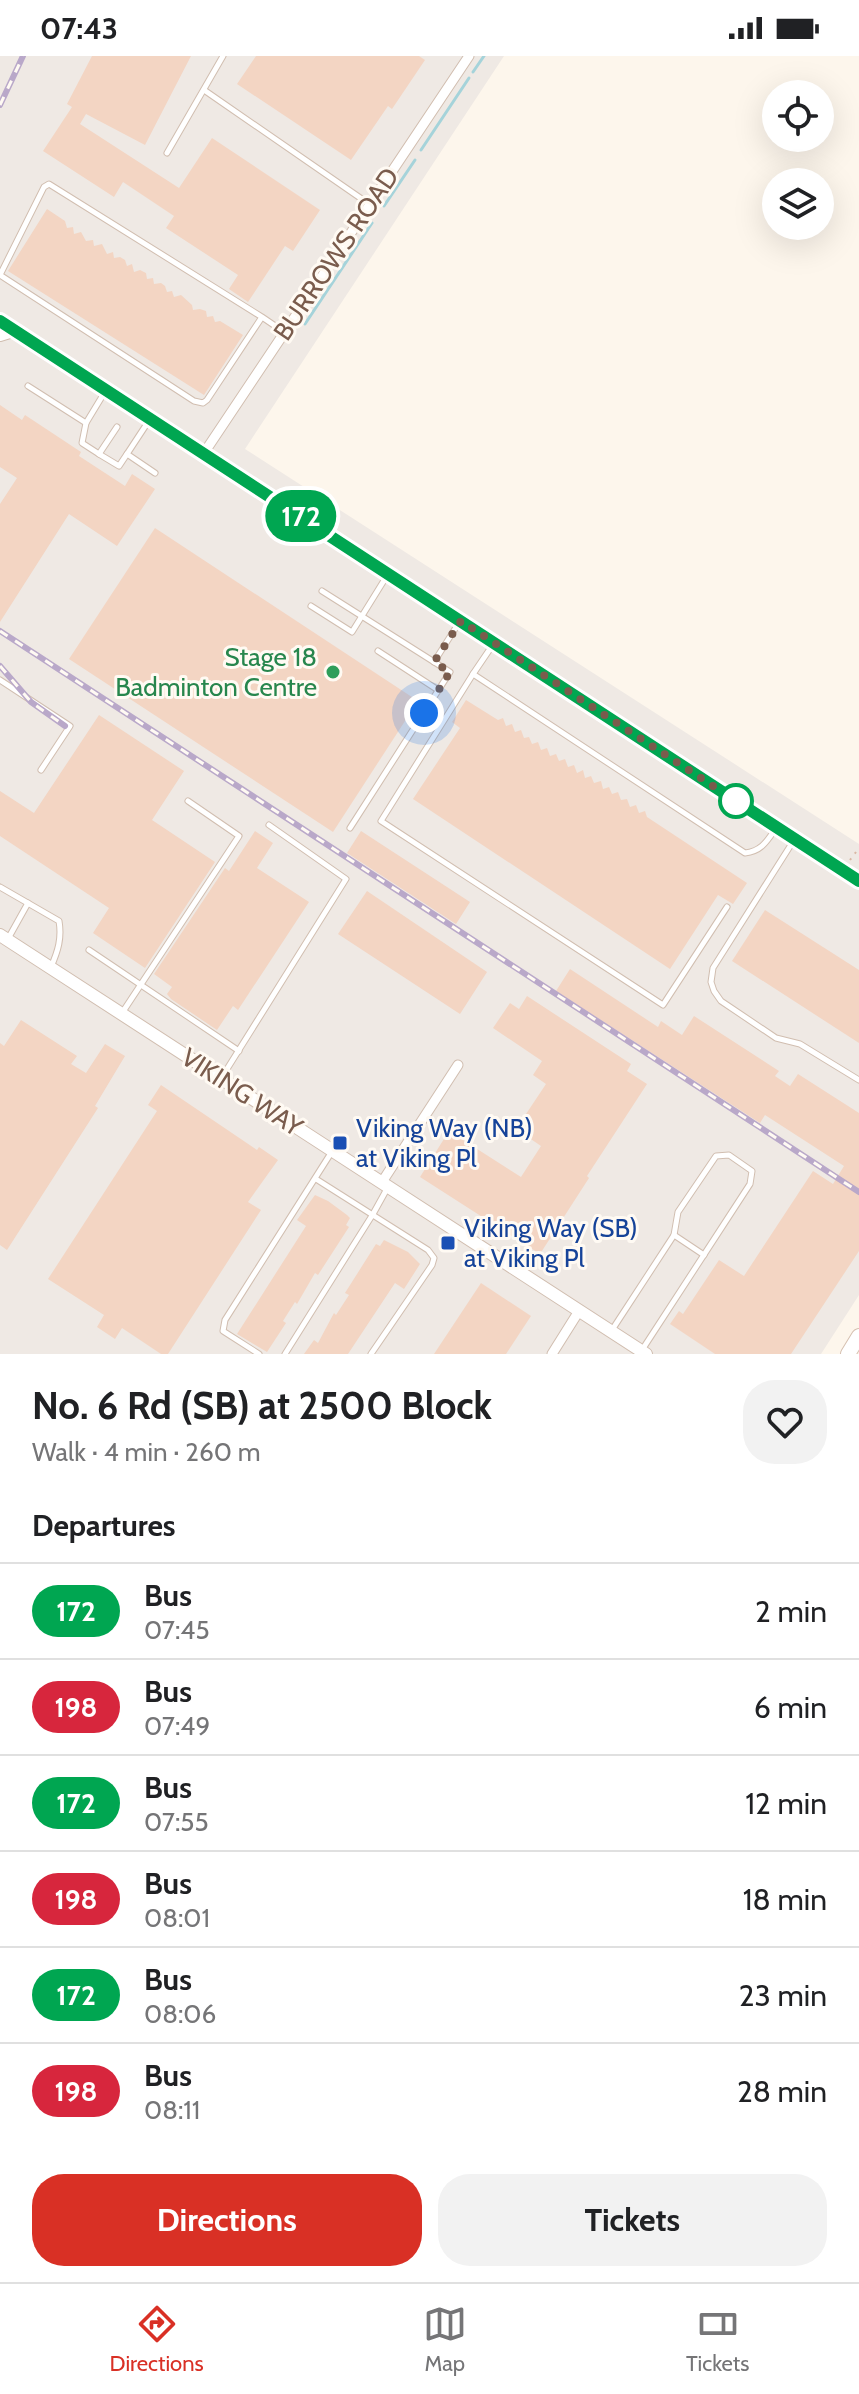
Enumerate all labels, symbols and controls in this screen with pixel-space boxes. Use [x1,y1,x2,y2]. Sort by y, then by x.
text: 07:43 [40,10,118,47]
map controls [762,80,834,240]
button: locate [762,80,834,152]
street label: BURROWS ROAD [266,162,406,346]
button: layers [762,168,834,240]
line badge: 172 [255,490,347,542]
text: 172 [281,499,321,533]
place label: Stage 18 Badminton Centre [115,641,317,703]
marker: Stage 18 Badminton Centre [324,663,342,681]
your location [404,693,444,733]
unlabelled marker [719,784,753,818]
street label: VIKING WAY [175,1041,309,1143]
place label: Viking Way (NB) at Viking Pl [356,1112,533,1174]
marker: Viking Way (NB) at Viking Pl [331,1134,349,1152]
place label: Viking Way (SB) at Viking Pl [464,1212,638,1274]
marker: Viking Way (SB) at Viking Pl [439,1234,457,1252]
button: heart [743,1380,827,1464]
text: No. 6 Rd (SB) at 2500 Block [32,1382,492,1429]
text: Walk · 4 min · 260 m [32,1436,261,1468]
text: Departures [32,1507,176,1544]
text: Bus [144,1577,192,1614]
text: 2 min [755,1593,827,1630]
text: 172 [56,1594,96,1628]
text: 07:45 [144,1614,209,1646]
text: Bus [144,1673,192,1710]
text: 6 min [754,1689,827,1726]
text: 198 [55,1690,97,1724]
text: 07:49 [144,1710,210,1742]
text: Bus [144,1769,192,1806]
text: 12 min [745,1785,827,1822]
text: 172 [56,1786,96,1820]
text: 07:55 [144,1806,208,1838]
text: Bus [144,1865,192,1902]
text: 18 min [743,1881,827,1918]
text: 198 [55,1882,97,1916]
text: 08:01 [144,1902,210,1934]
text: Bus [144,1961,192,1998]
text: 23 min [739,1977,827,2014]
text: 172 [56,1978,96,2012]
text: 08:06 [144,1998,216,2030]
text: Bus [144,2057,192,2094]
text: 28 min [737,2073,827,2110]
text: 198 [55,2074,97,2108]
text: 08:11 [144,2094,200,2126]
button: Directions [32,2174,422,2266]
button: Tickets [438,2174,827,2266]
tab: Directions [110,2302,204,2377]
tab: Map [423,2302,467,2377]
tab: Tickets [686,2302,749,2377]

